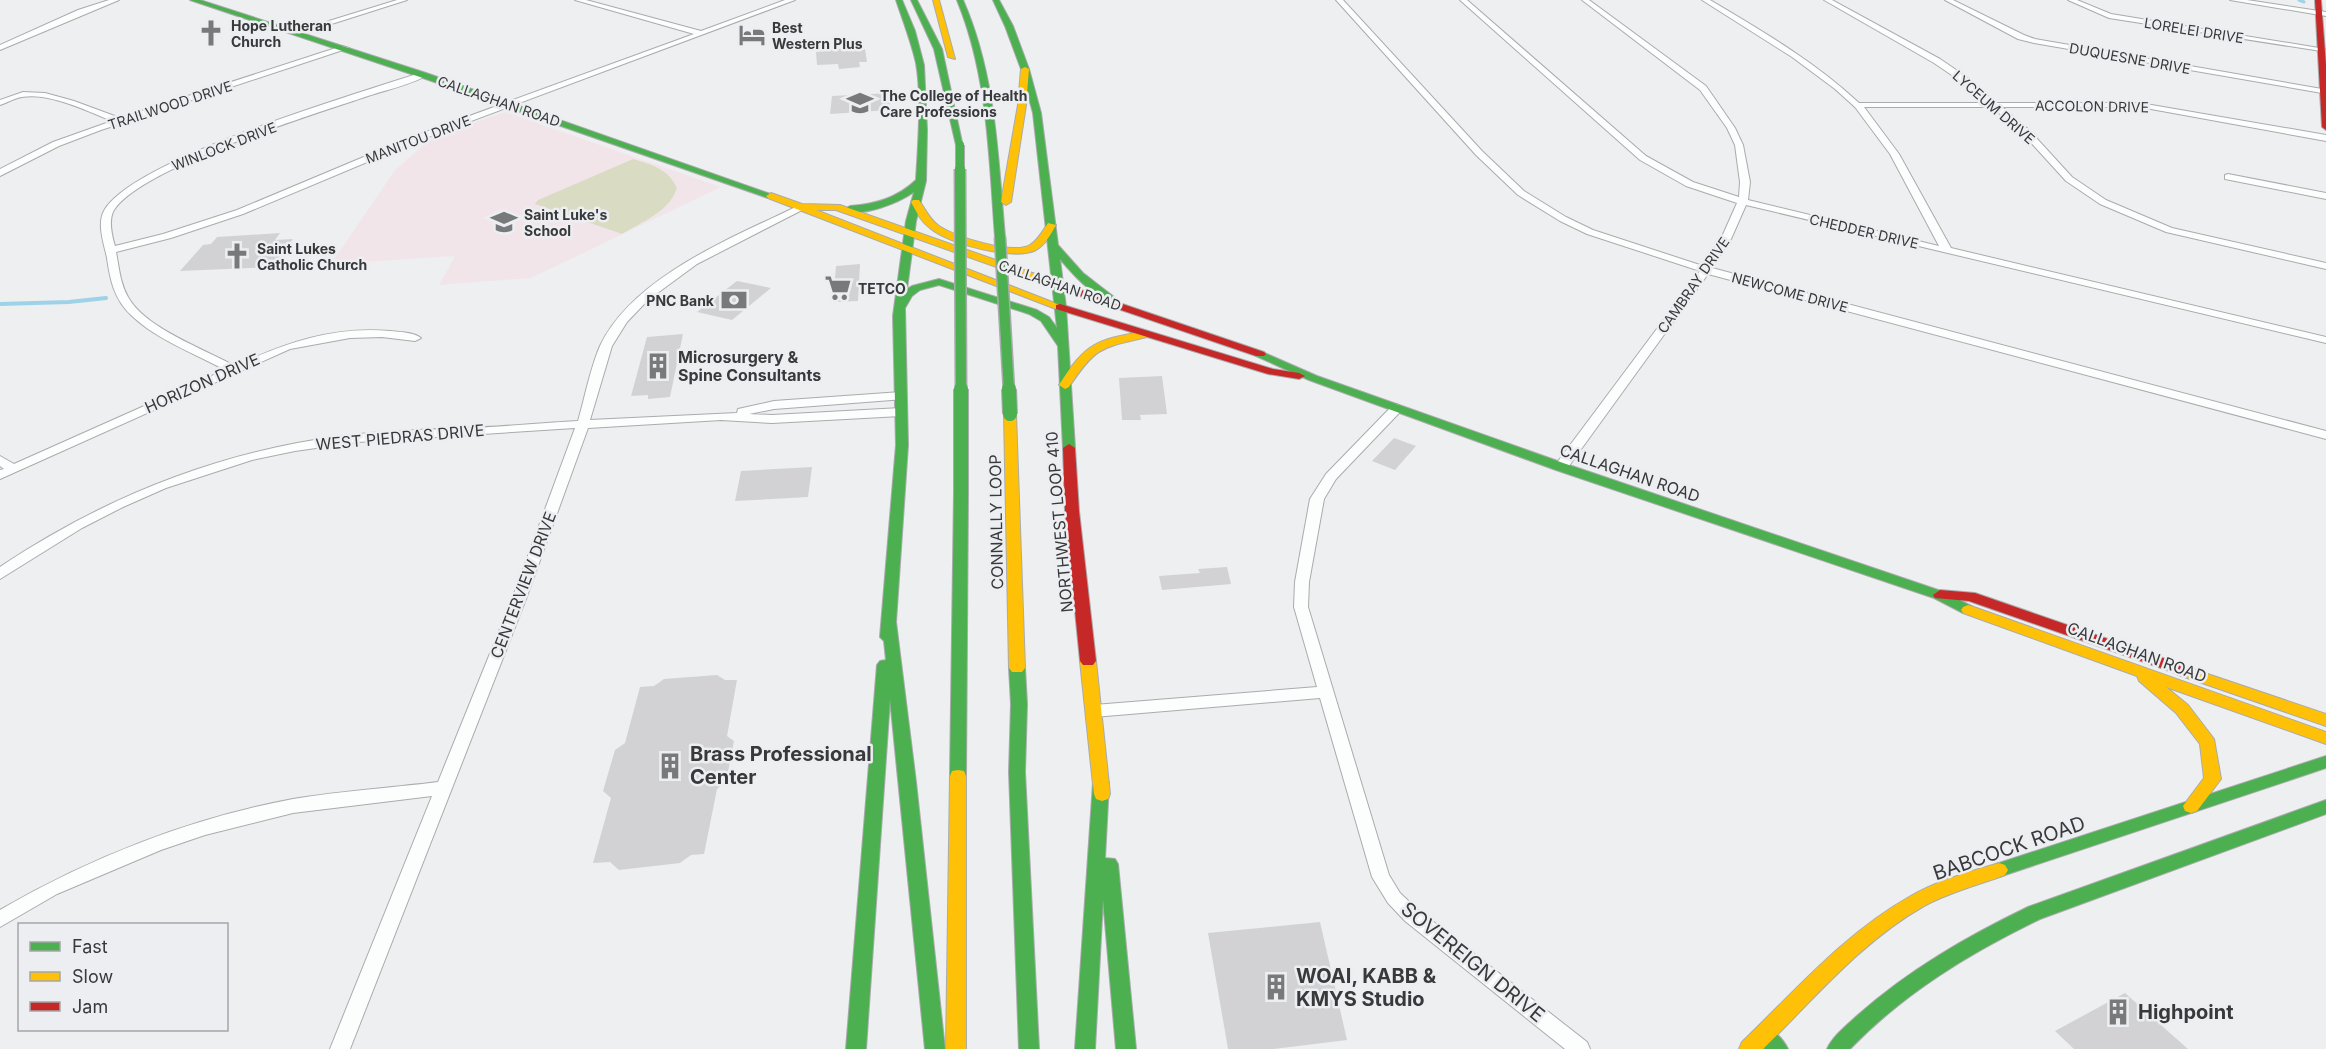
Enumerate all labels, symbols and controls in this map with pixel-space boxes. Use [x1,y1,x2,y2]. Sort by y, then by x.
street label: LORELEI DRIVE [2143,14,2245,46]
place label: Hope Lutheran Church [231,17,332,50]
church icon: Hope Lutheran Church [196,18,226,48]
place label: Best Western Plus [772,19,863,52]
hotel icon: Best Western Plus [737,20,767,50]
street label: DUQUESNE DRIVE [2068,39,2192,77]
street label: LYCEUM DRIVE [1950,67,2038,147]
street label: CALLAGHAN ROAD [435,72,563,130]
street label: TRAILWOOD DRIVE [106,77,234,133]
place label: The College of Health Care Professions [880,87,1028,120]
school or university icon: The College of Health Care Professions [845,88,875,118]
street label: ACCOLON DRIVE [2035,97,2149,115]
street label: MANITOU DRIVE [363,111,473,167]
street label: WINLOCK DRIVE [169,118,279,174]
place label: Saint Luke's School [524,206,607,239]
school or university icon: Saint Luke's School [489,207,519,237]
street label: CHEDDER DRIVE [1808,210,1920,252]
street label: CAMBRAY DRIVE [1654,234,1732,336]
place label: Saint Lukes Catholic Church [257,240,367,273]
church icon: Saint Lukes Catholic Church [222,241,252,271]
street label: CALLAGHAN ROAD [996,256,1124,314]
street label: NEWCOME DRIVE [1730,268,1850,316]
supermarket icon: TETCO [823,273,853,303]
place label: TETCO [858,280,906,297]
bank icon: PNC Bank [719,285,749,315]
place label: PNC Bank [646,292,715,309]
place label: Microsurgery & Spine Consultants [678,347,821,385]
street label: HORIZON DRIVE [141,349,263,417]
building icon: Microsurgery & Spine Consultants [643,351,673,381]
street label: WEST PIEDRAS DRIVE [315,420,485,454]
street label: NORTHWEST LOOP 410 [1041,431,1077,613]
street label: CALLAGHAN ROAD [1557,440,1703,506]
street label: CONNALLY LOOP [985,454,1007,590]
street label: CENTERVIEW DRIVE [486,509,560,661]
street label: CALLAGHAN ROAD [2065,617,2209,687]
place label: Brass Professional Center [690,742,872,789]
building icon: Brass Professional Center [655,751,685,781]
street label: BABCOCK ROAD [1930,811,2088,885]
street label: SOVEREIGN DRIVE [1396,897,1550,1027]
legend [18,923,228,1031]
text: Fast [72,936,108,957]
place label: WOAI, KABB & KMYS Studio [1296,964,1437,1011]
text: Slow [72,966,113,987]
building icon: WOAI, KABB & KMYS Studio [1261,972,1291,1002]
text: Jam [72,996,108,1017]
building icon: Highpoint [2103,997,2133,1027]
place label: Highpoint [2138,1000,2234,1024]

